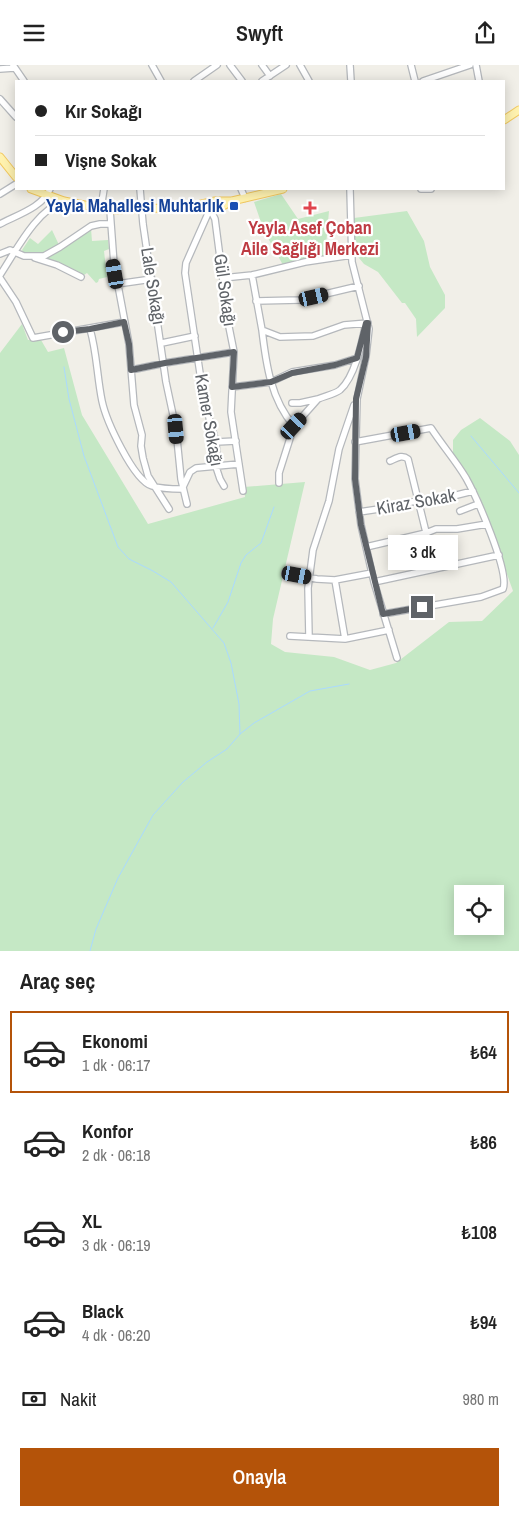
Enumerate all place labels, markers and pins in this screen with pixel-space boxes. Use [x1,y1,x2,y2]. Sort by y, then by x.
place label: Yayla Mahallesi Muhtarlık [46,193,225,218]
marker: Yayla Mahallesi Muhtarlık [228,200,240,212]
marker: Yayla Asef Çoban Aile Sağlığı Merkezi [303,201,317,215]
place label: Yayla Asef Çoban Aile Sağlığı Merkezi [241,215,379,261]

